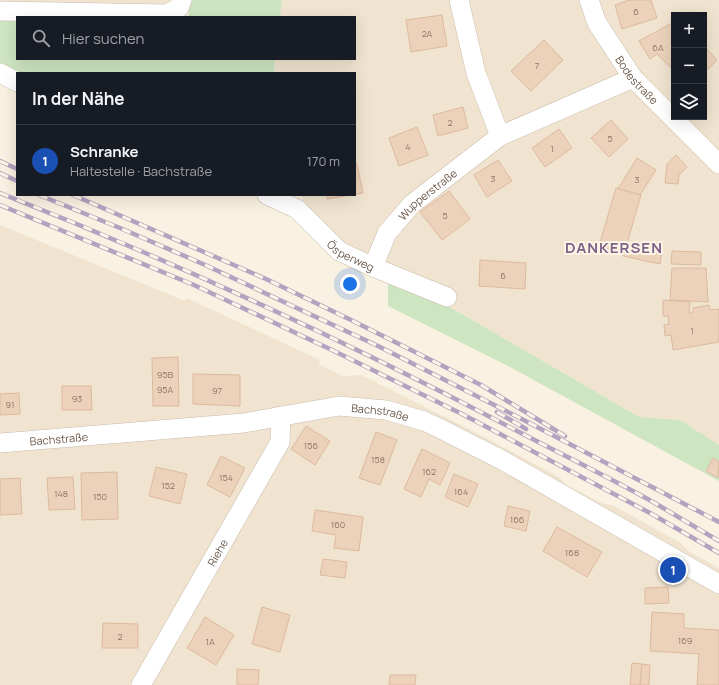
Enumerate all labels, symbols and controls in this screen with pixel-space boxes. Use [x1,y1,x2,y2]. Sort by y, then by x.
house number: 6 [633,5,639,18]
map controls [671,12,707,120]
button: + [671,12,707,48]
search box [16,16,356,60]
icon: search [30,27,52,49]
house number: 2A [422,27,433,40]
text: Hier suchen [62,28,144,49]
house number: 6A [652,41,664,54]
button: − [671,48,707,84]
street label: Bodestraße [613,52,662,107]
house number: 7 [535,59,540,72]
button: layers [671,84,707,120]
text: In der Nähe [32,87,125,110]
house number: 2 [447,116,453,129]
house number: 5 [607,132,613,145]
house number: 4 [405,140,411,153]
text: Schranke [70,141,139,162]
house number: 1 [550,142,554,155]
text: 1 [42,152,48,170]
text: 170 m [307,152,340,170]
text: Haltestelle · Bachstraße [70,162,212,180]
street label: Wupperstraße [394,164,460,223]
house number: 3 [491,172,496,185]
house number: 3 [635,173,640,186]
house number: 5 [442,209,448,222]
street label: Ösperweg [324,236,377,274]
district label: DANKERSEN [565,237,663,258]
house number: 6 [500,269,506,282]
your location [340,274,360,294]
house number: 1 [690,324,694,337]
house number: 95B [157,368,174,381]
house number: 95A [157,383,174,396]
house number: 97 [212,384,222,397]
house number: 93 [72,392,82,405]
house number: 91 [5,398,15,411]
street label: Bachstraße [351,400,411,424]
street label: Bachstraße [29,428,89,448]
house number: 156 [304,439,319,452]
house number: 158 [371,453,385,466]
house number: 162 [422,465,436,478]
house number: 154 [219,471,233,484]
house number: 152 [161,479,175,492]
house number: 164 [454,485,468,498]
house number: 148 [54,487,68,500]
house number: 150 [93,490,107,503]
house number: 166 [510,513,525,526]
house number: 160 [331,518,345,531]
street label: Riehe [203,535,231,568]
house number: 168 [565,546,579,559]
pin: 1 [660,555,686,585]
house number: 2 [117,630,123,643]
house number: 169 [678,634,692,647]
house number: 1A [205,635,215,648]

